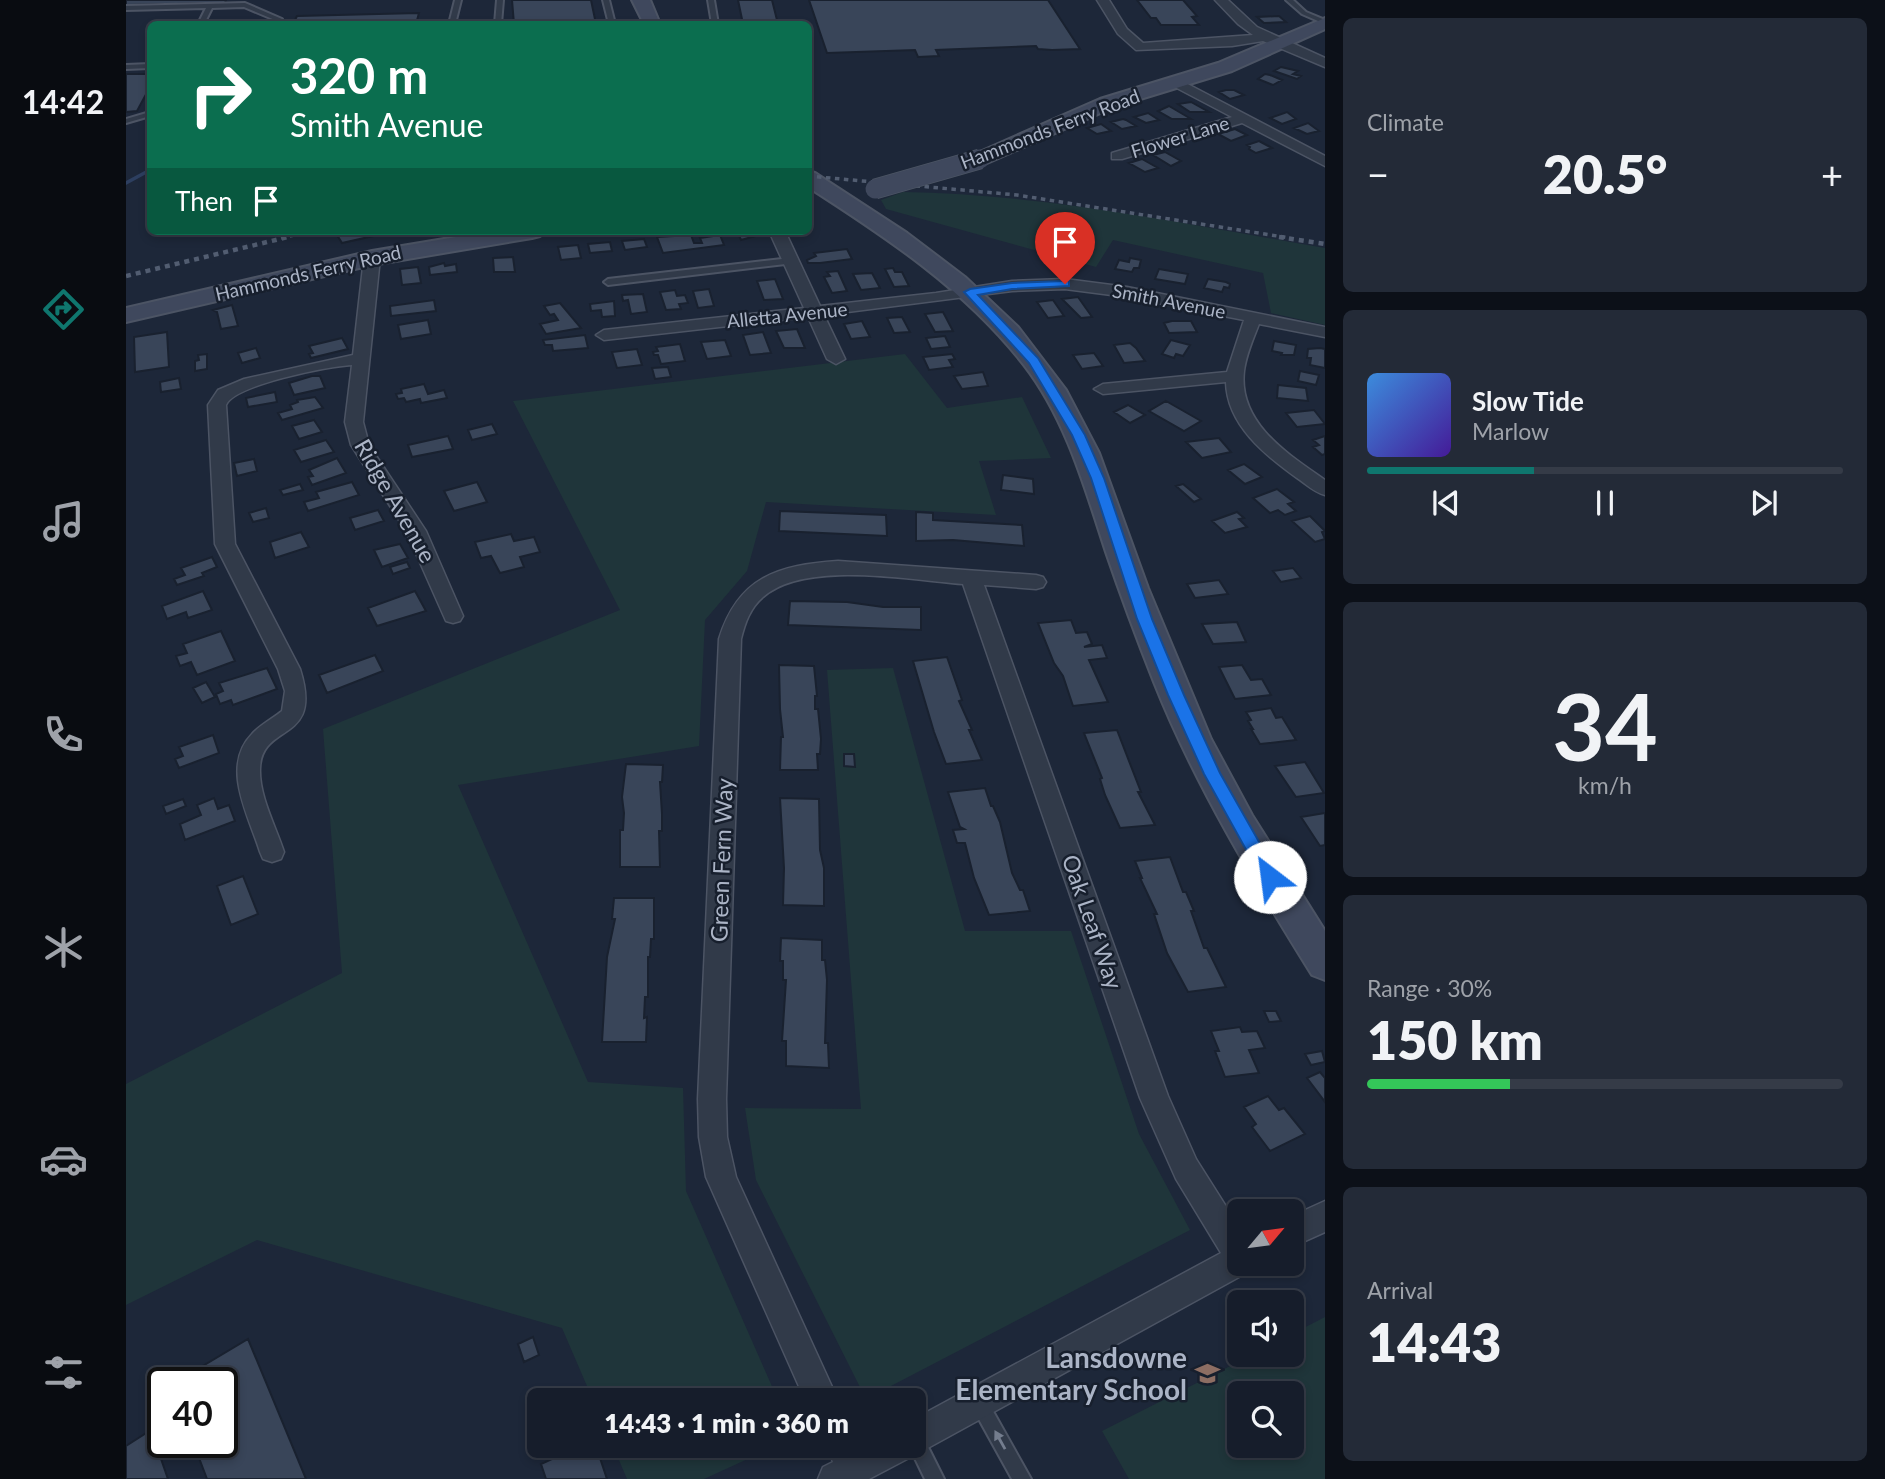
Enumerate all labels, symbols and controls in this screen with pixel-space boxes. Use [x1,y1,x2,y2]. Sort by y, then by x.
text: 320 m [290,46,428,104]
icon: right [175,49,266,140]
text: 14:42 [22,82,104,121]
street label: Hammonds Ferry Road [957,84,1143,173]
text: Smith Avenue [290,105,483,144]
text: Climate [1367,108,1444,136]
street label: Flower Lane [1128,111,1232,162]
text: 20.5° [1543,143,1667,205]
text: − [1367,151,1389,197]
text: + [1821,151,1843,197]
icon: arrive [247,182,285,220]
text: Then [175,185,233,217]
pin [1035,212,1095,284]
icon: arrive [1046,223,1084,261]
street label: Hammonds Ferry Road [213,240,403,305]
street label: Smith Avenue [1111,278,1228,323]
icon: directions [39,285,88,334]
street label: Alletta Avenue [725,297,848,332]
text: Slow Tide [1472,385,1584,417]
text: Marlow [1472,417,1549,445]
street label: Ridge Avenue [349,434,442,567]
icon: previous [1427,484,1465,522]
icon: pause [1586,484,1624,522]
icon: next [1745,484,1783,522]
icon: music [39,497,88,546]
text: 34 [1552,671,1658,780]
icon: phone [39,710,88,759]
text: km/h [1578,771,1632,799]
street label: Green Fern Way [704,777,738,942]
position arrow [1233,840,1307,914]
street label: Oak Leaf Way [1057,851,1129,993]
icon: climate [39,923,88,972]
text: Range · 30% [1367,974,1492,1002]
text: 150 km [1367,1009,1543,1071]
icon: car [39,1135,88,1184]
north arrow [1227,1199,1304,1276]
map controls [1227,1199,1304,1458]
text: Arrival [1367,1276,1433,1304]
button: sound [1227,1290,1304,1367]
text: 14:43 [1367,1311,1501,1373]
place label: Lansdowne Elementary School [955,1340,1187,1406]
icon: filters [39,1348,88,1397]
school or university icon: Lansdowne Elementary School [1193,1360,1221,1388]
speed limit sign: 40 [147,1367,238,1458]
button: search [1227,1381,1304,1458]
text: 14:43 · 1 min · 360 m [604,1407,849,1439]
one-way arrow [994,1431,1006,1450]

